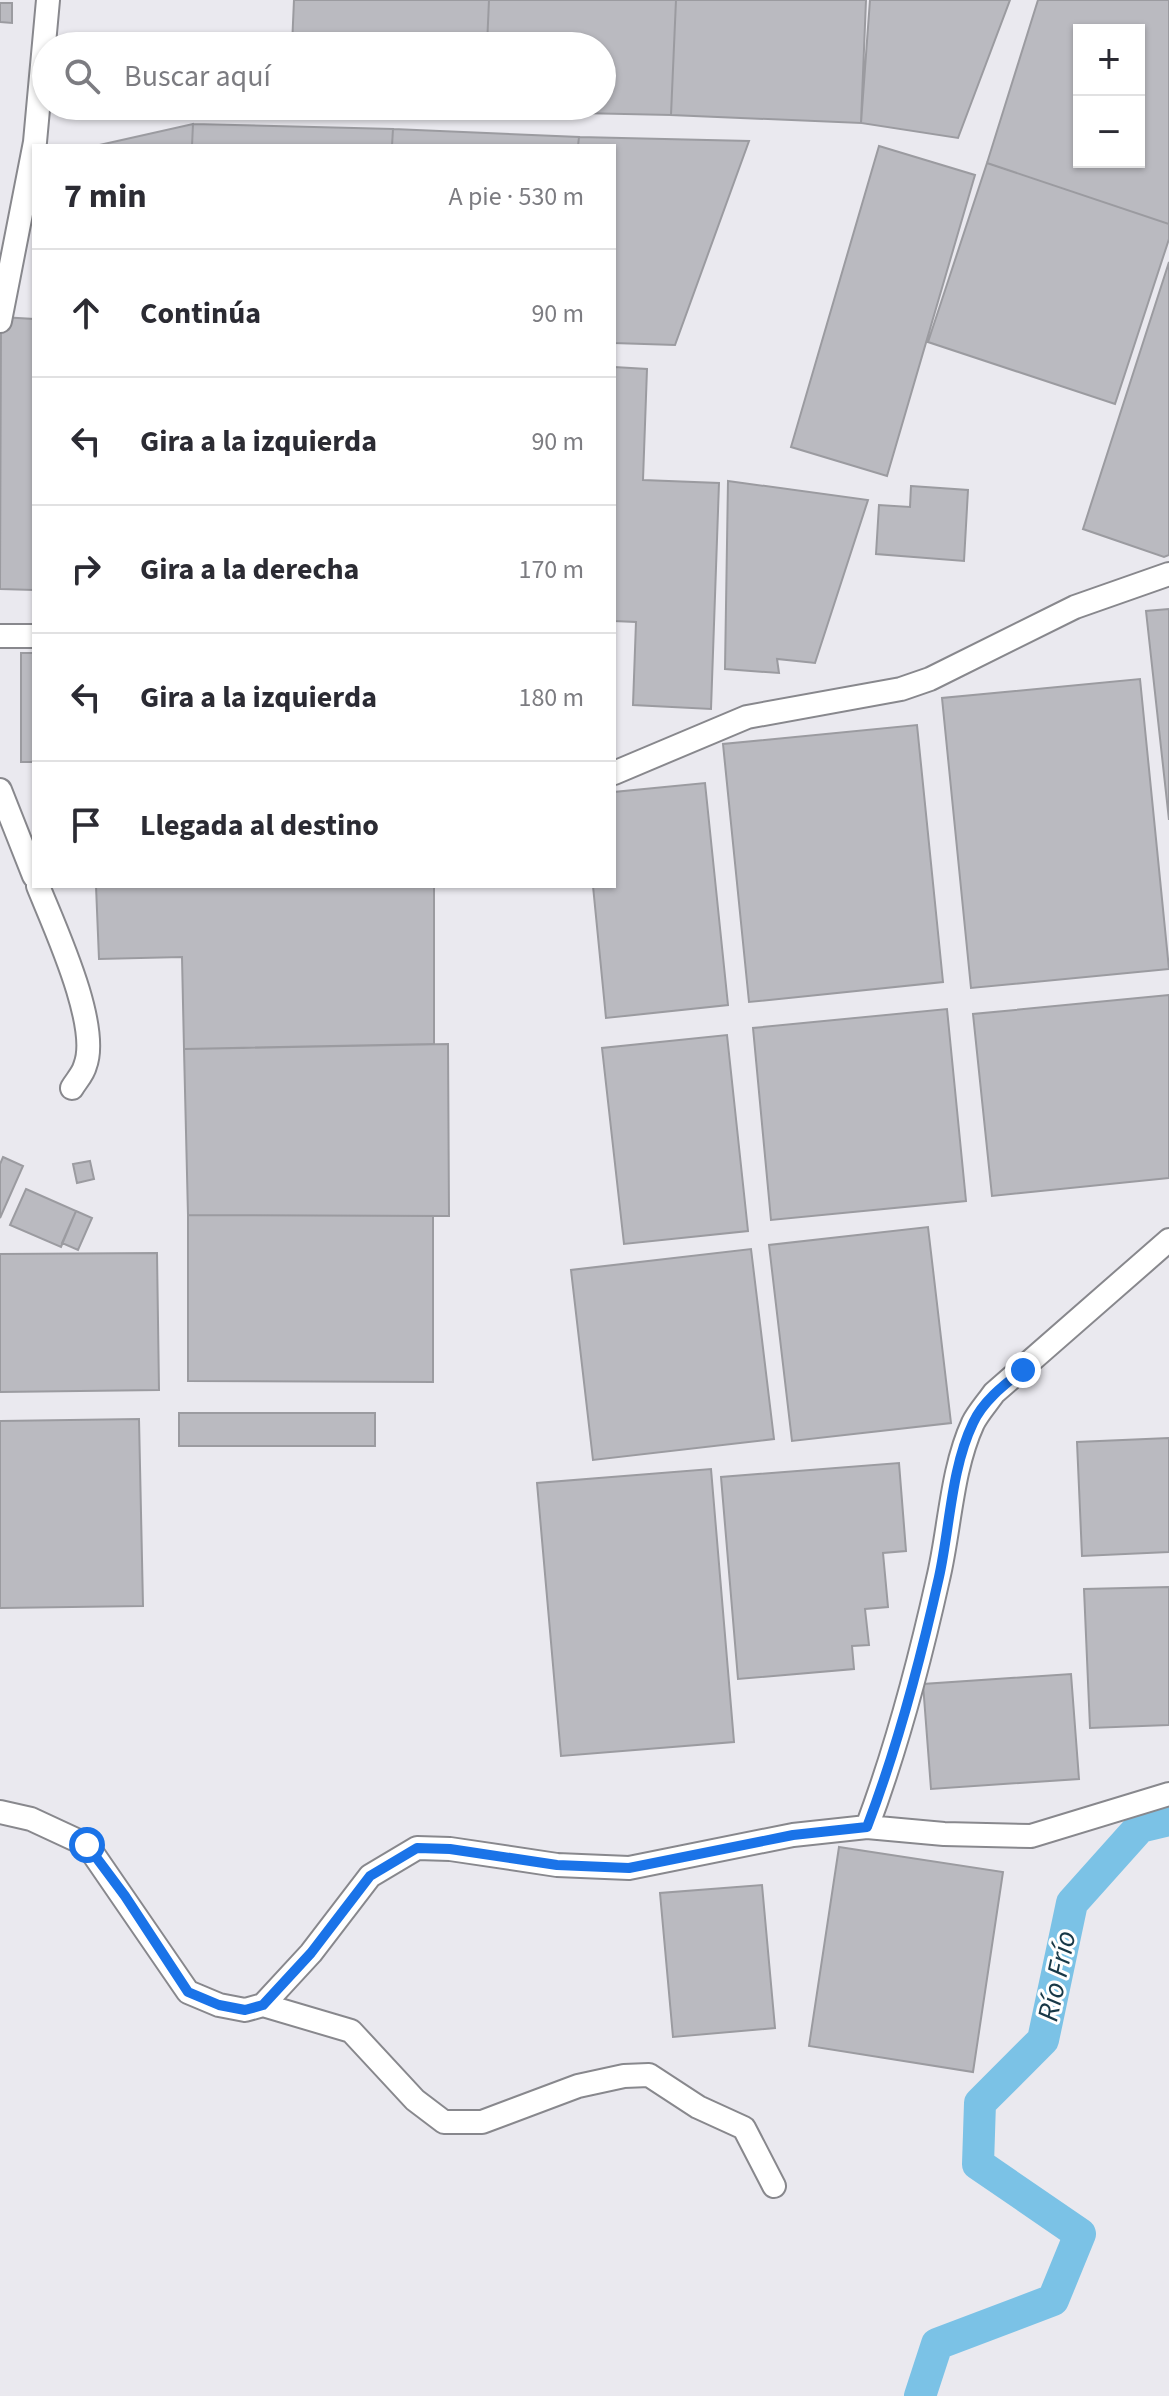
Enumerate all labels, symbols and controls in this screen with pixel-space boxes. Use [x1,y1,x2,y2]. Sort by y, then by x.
map controls [1073,24,1145,168]
button: + [1073,24,1145,96]
search box [32,32,616,120]
icon: search [60,54,104,98]
text: Buscar aquí [124,55,271,98]
button: − [1073,96,1145,168]
text: 7 min [64,172,147,221]
text: A pie · 530 m [449,178,584,215]
icon: ahead [64,291,108,335]
text: Continúa [140,292,261,335]
text: 90 m [531,295,584,332]
icon: left [64,419,108,463]
text: Gira a la izquierda [140,420,377,463]
text: 90 m [531,423,584,460]
icon: right [64,547,108,591]
text: Gira a la derecha [140,548,359,591]
text: 170 m [518,551,584,588]
icon: left [64,675,108,719]
text: Gira a la izquierda [140,676,377,719]
text: 180 m [518,679,584,716]
icon: arrive [64,803,108,847]
text: Llegada al destino [140,804,379,847]
route end [1005,1352,1041,1388]
route start [69,1827,105,1863]
water label: Río Frío [1026,1927,1088,2025]

